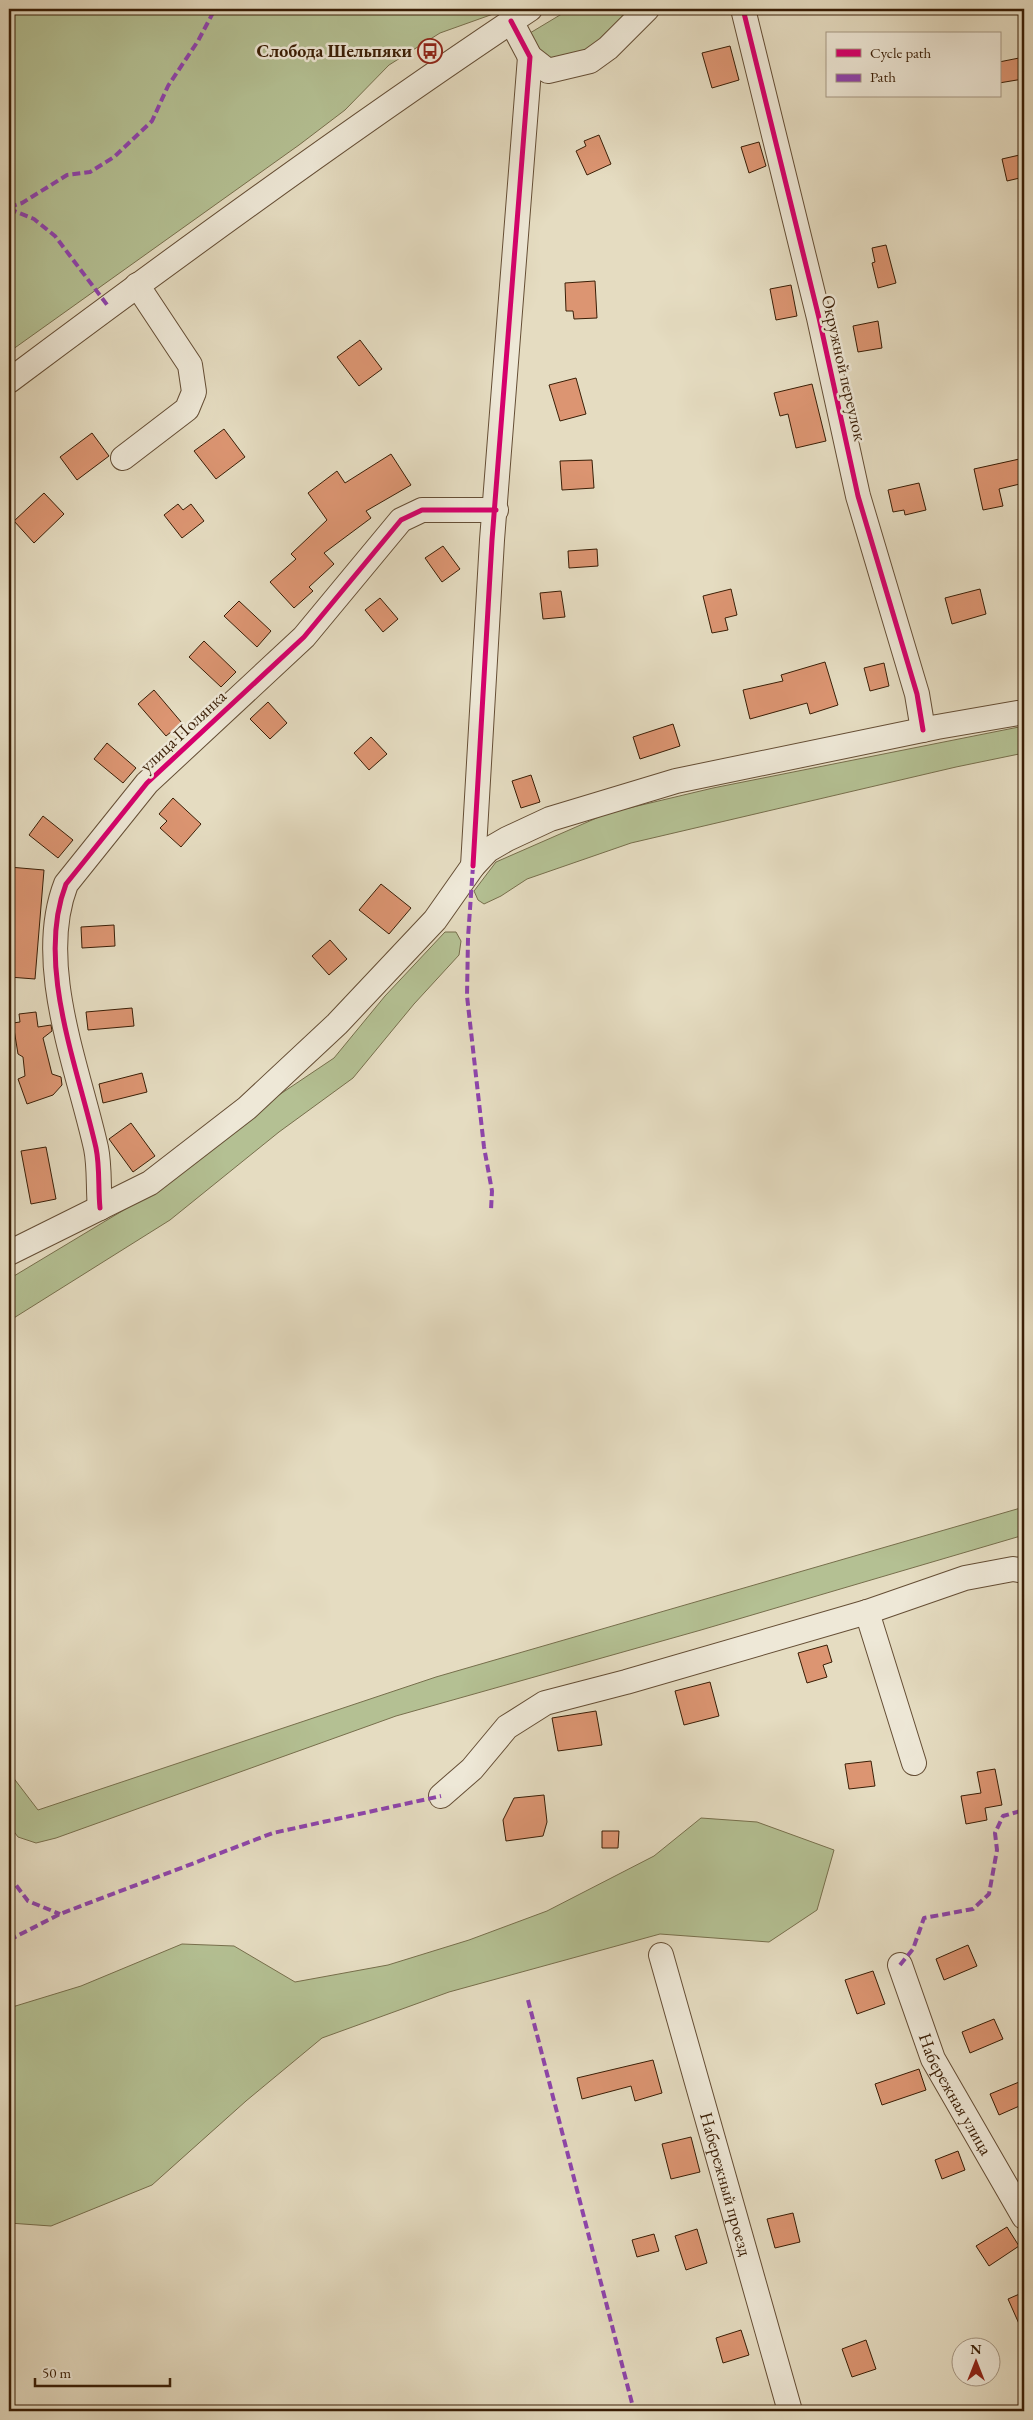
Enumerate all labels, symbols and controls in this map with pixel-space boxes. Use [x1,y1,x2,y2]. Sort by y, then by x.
legend [826,32,1000,98]
bus stop icon: Слобода Шельпяки [417,38,443,64]
place label: Слобода Шельпяки [257,39,412,62]
text: Cycle path [870,43,932,62]
text: Path [870,67,896,86]
street label: Окружной переулок [817,293,873,444]
street label: улица Полянка [134,684,232,777]
street label: Набережная улица [914,2030,998,2160]
street label: Набережный проезд [695,2109,758,2258]
north arrow [950,2338,1000,2388]
text: N [970,2340,982,2358]
scale bar [35,2355,170,2387]
text: 50 m [42,2363,71,2382]

